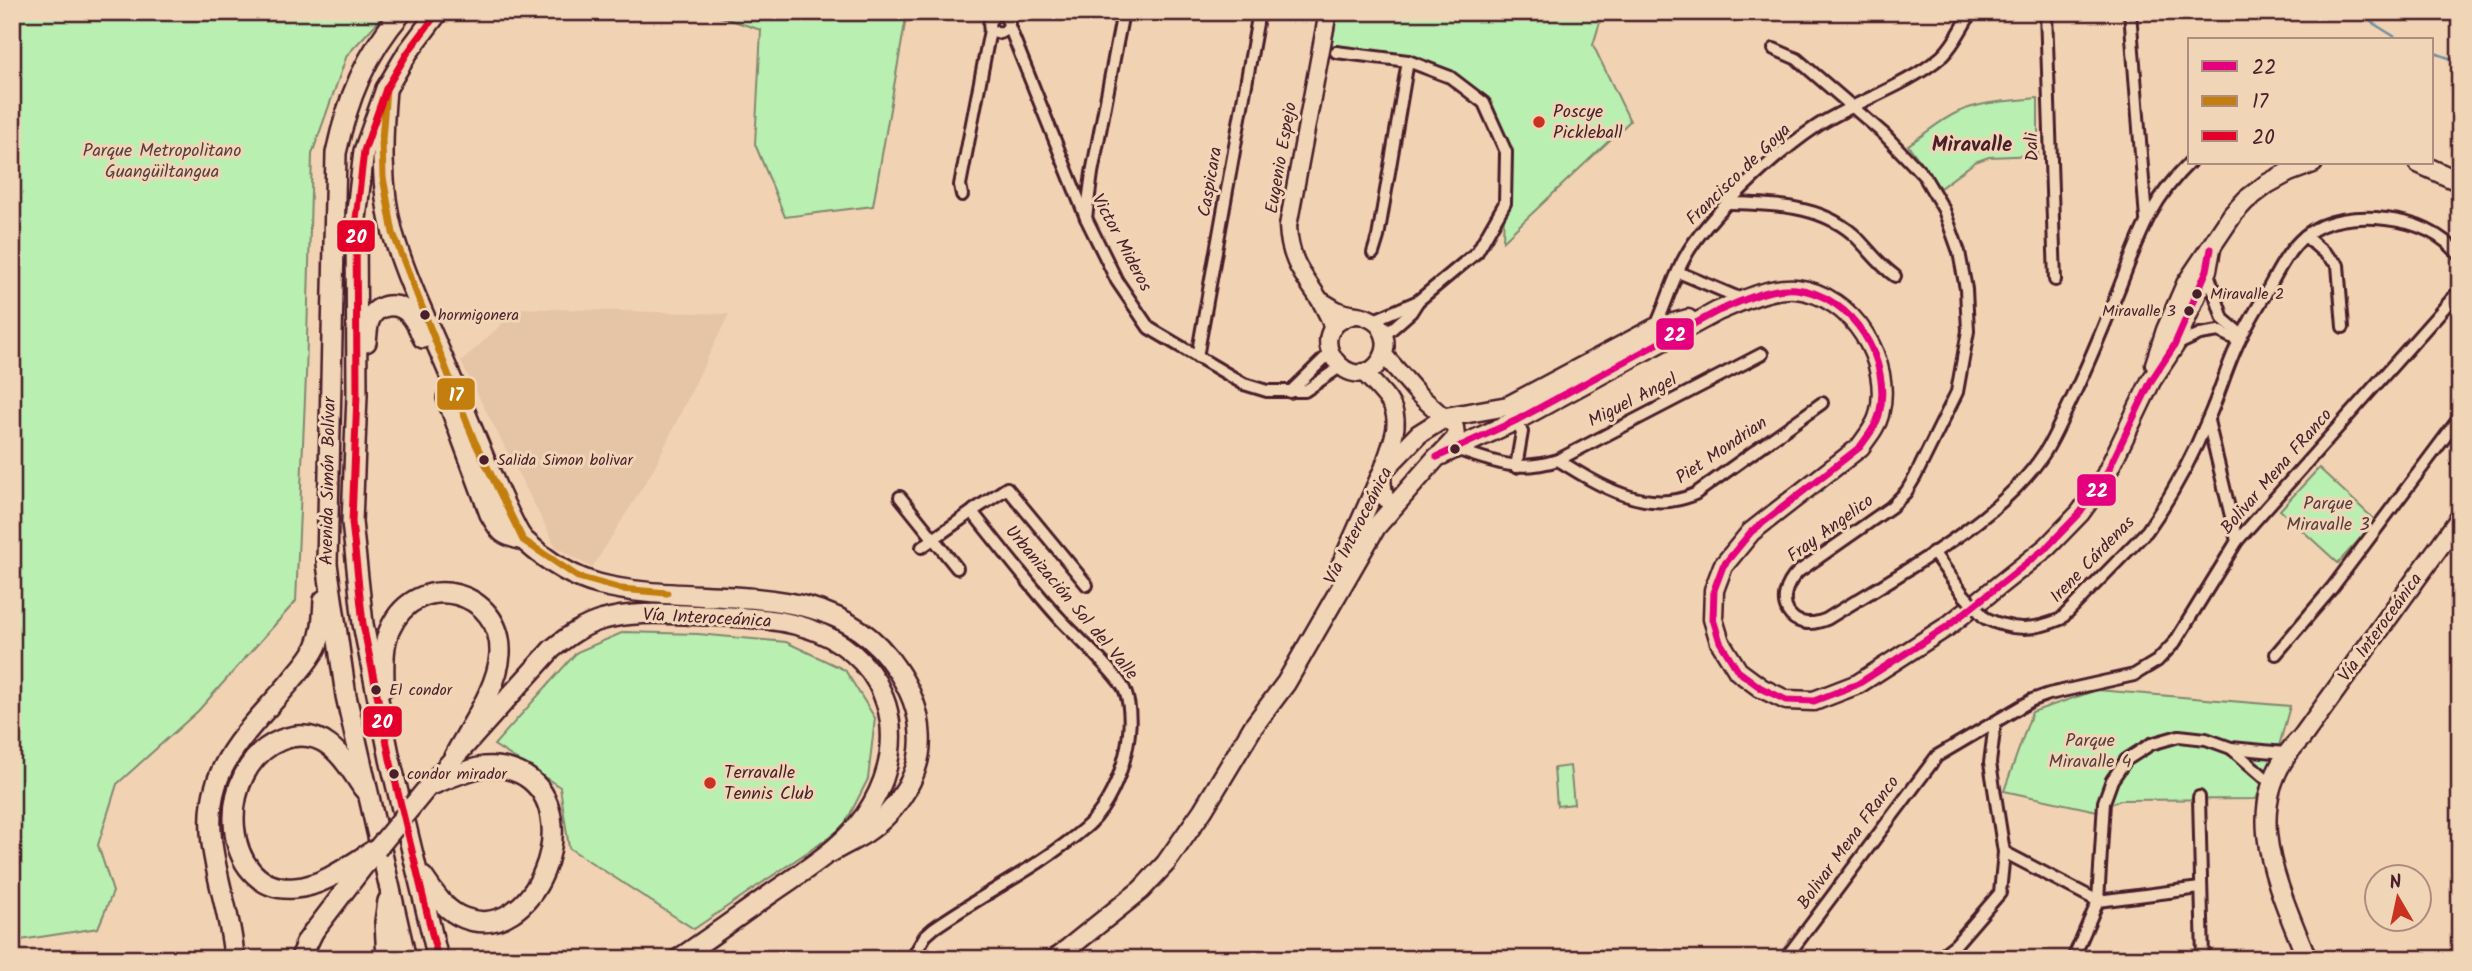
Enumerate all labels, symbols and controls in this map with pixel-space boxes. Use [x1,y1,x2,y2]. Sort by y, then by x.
legend [2188,38,2434,164]
text: 22 [2252,52,2276,85]
text: 17 [2252,86,2270,119]
place label: Poscye Pickleball [1553,98,1623,148]
street label: Eugenio Espejo [1258,100,1306,216]
marker: Poscye Pickleball [1531,114,1547,130]
street label: Francisco de Goya [1680,117,1798,233]
text: 20 [2252,122,2275,155]
district label: Miravalle [1932,129,2012,162]
street label: Dali [2018,131,2048,162]
park label: Parque Metropolitano Guangüiltangua [83,137,241,187]
street label: Caspicara [1191,145,1231,219]
street label: Victor Mideros [1083,189,1159,298]
line badge: 20 [336,219,376,253]
text: 20 [346,223,367,253]
place label: Miravalle 2 [2210,282,2284,307]
marker: Miravalle 2 [2190,287,2204,301]
place label: Miravalle 3 [2102,299,2176,324]
place label: hormigonera [438,303,519,328]
marker: Miravalle 3 [2182,304,2196,318]
marker: hormigonera [418,308,432,322]
line badge: 22 [1655,317,1695,351]
text: 22 [1664,321,1686,351]
street label: Miguel Angel [1583,366,1683,436]
line badge: 17 [436,377,476,411]
text: 17 [449,381,464,411]
street label: Avenida Simón Bolívar [313,395,345,566]
street label: Bolivar Mena FRanco [2214,402,2340,542]
street label: Piet Mondrian [1670,409,1774,493]
unlabelled marker [1448,442,1462,456]
place label: Salida Simon bolivar [497,448,634,473]
marker: Salida Simon bolivar [477,453,491,467]
street label: Vía Interoceánica [1317,462,1401,590]
line badge: 22 [2076,473,2117,507]
text: 22 [2086,477,2108,507]
street label: Fray Angelico [1781,487,1881,571]
park label: Parque Miravalle 3 [2286,490,2370,540]
street label: Irene Cárdenas [2043,509,2143,611]
street label: Urbanización Sol del Valle [997,519,1145,687]
street label: Vía Interoceánica [2331,567,2431,689]
street label: Vía Interoceánica [642,601,772,637]
place label: El condor [389,678,454,703]
marker: El condor [369,683,383,697]
line badge: 20 [362,705,403,738]
text: 20 [372,708,393,738]
park label: Parque Miravalle 4 [2049,727,2132,777]
place label: Terravalle Tennis Club [724,759,814,809]
place label: condor mirador [407,762,508,787]
marker: condor mirador [387,767,401,781]
street label: Bolivar Mena FRanco [1790,770,1908,916]
marker: Terravalle Tennis Club [702,775,718,791]
north arrow [2364,862,2434,932]
text: N [2387,867,2404,899]

